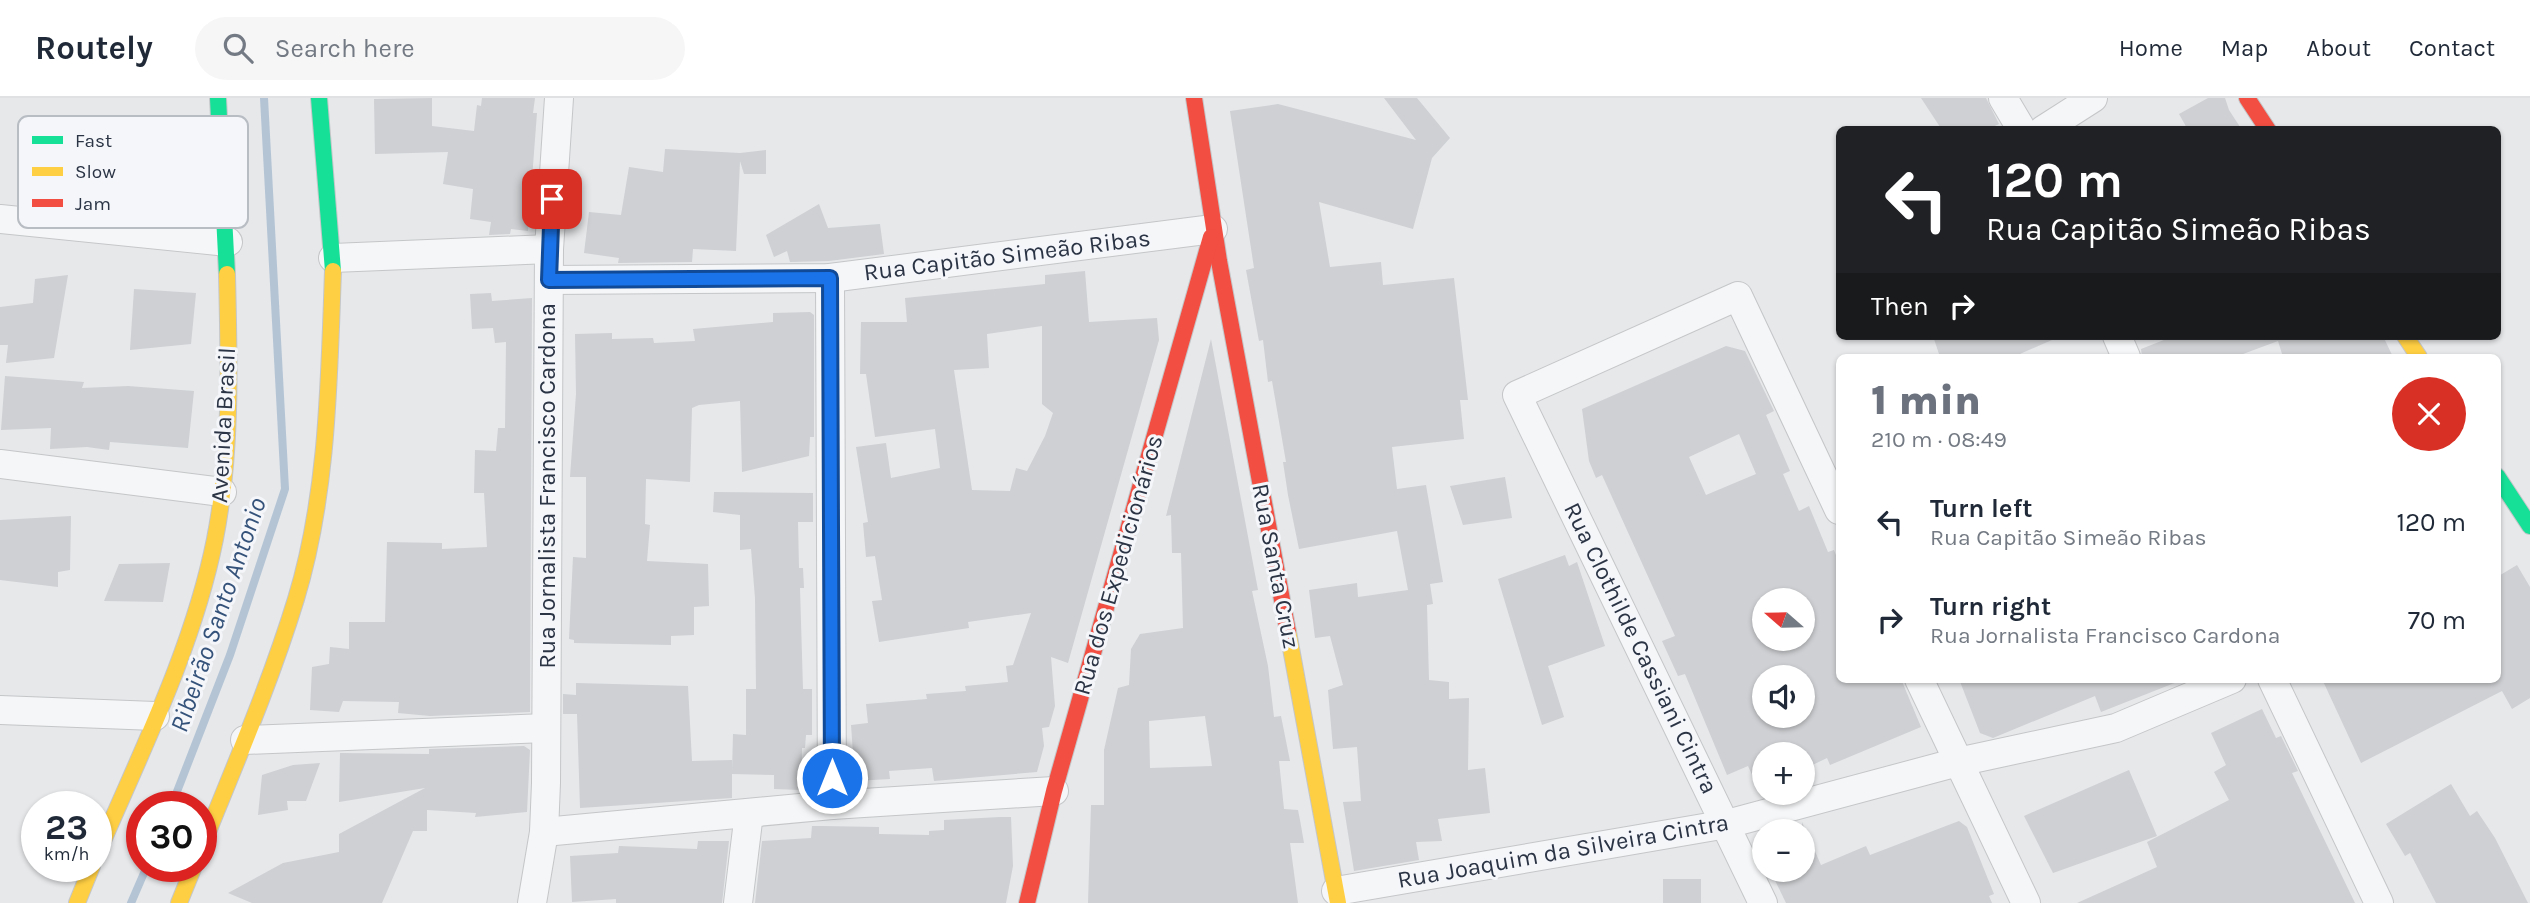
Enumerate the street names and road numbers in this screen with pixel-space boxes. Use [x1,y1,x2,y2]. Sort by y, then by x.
street label: Rua Capitão Simeão Ribas [862,224,1152,286]
street label: Rua Jornalista Francisco Cardona [533,303,561,669]
street label: Avenida Brasil [205,347,241,503]
street label: Rua dos Expedicionários [1067,432,1169,698]
street label: Rua Santa Cruz [1246,481,1306,651]
street label: Rua Clothilde Cassiani Cintra [1558,498,1724,798]
street label: Rua Joaquim da Silveira Cintra [1395,808,1731,894]

